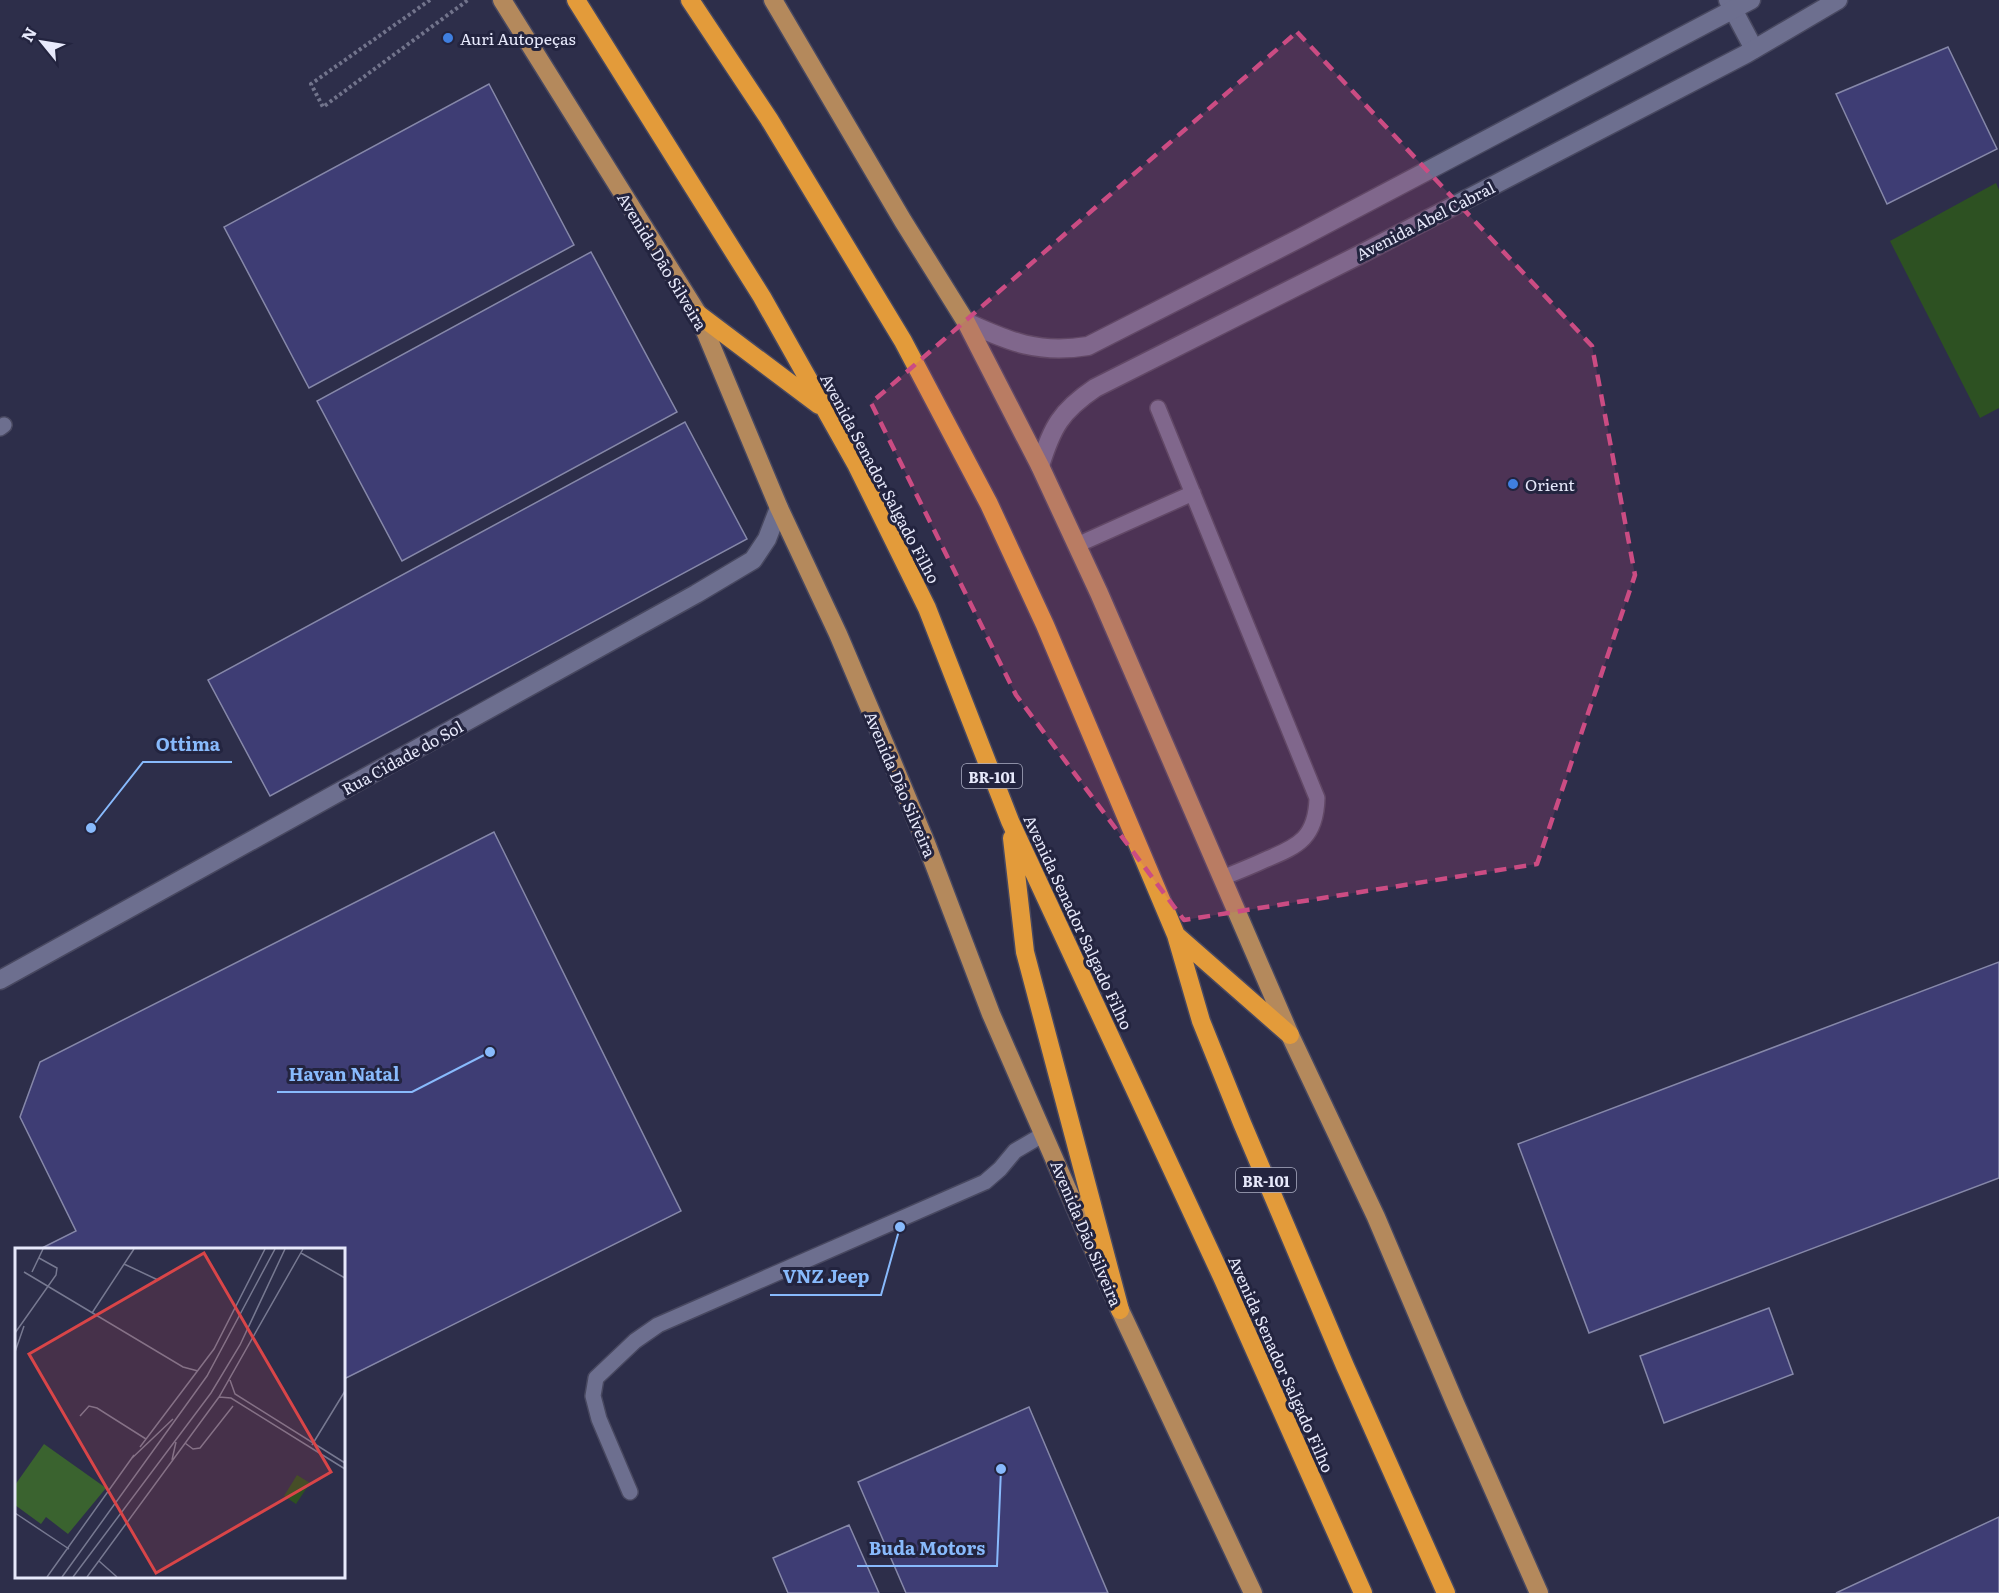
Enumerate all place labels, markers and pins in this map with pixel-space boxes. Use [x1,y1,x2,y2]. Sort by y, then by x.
place label: Auri Autopeças [460,26,576,50]
marker: Auri Autopeças [441,31,455,45]
place label: Orient [1525,472,1575,496]
marker: Orient [1506,477,1520,491]
callout: Ottima [143,726,232,762]
callout: Havan Natal [277,1056,412,1092]
callout: VNZ Jeep [770,1259,881,1295]
callout: Buda Motors [857,1530,997,1566]

